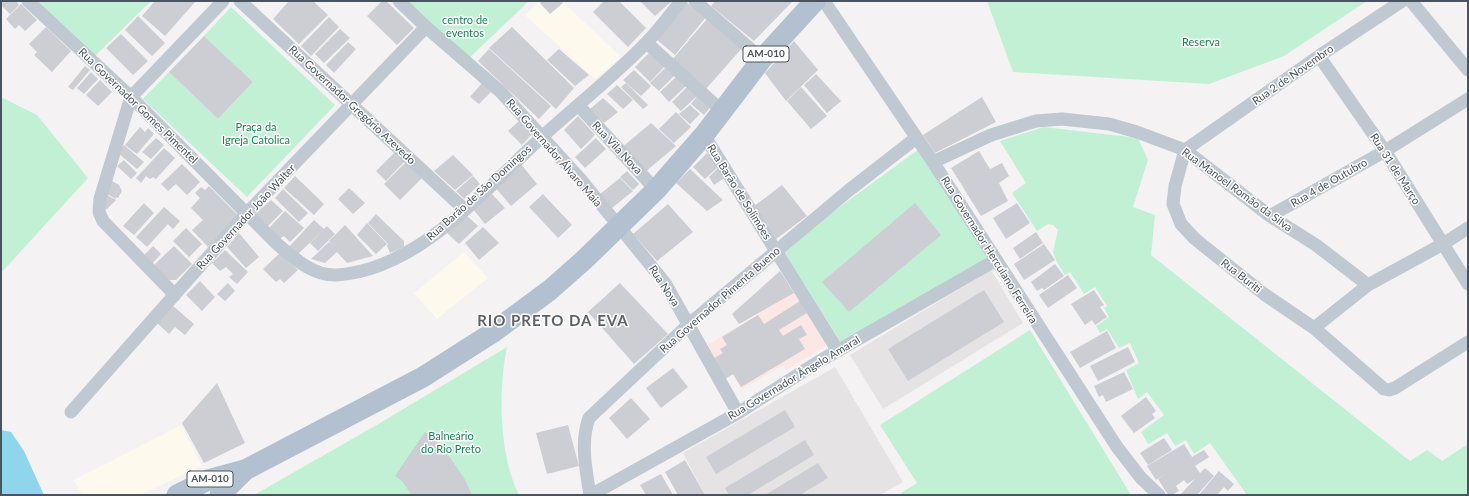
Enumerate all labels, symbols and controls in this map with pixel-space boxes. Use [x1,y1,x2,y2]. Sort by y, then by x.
park label: centro de eventos [442,13,488,39]
park label: Reserva [1182,35,1220,49]
street label: Rua 2 de Novembro [1250,42,1336,108]
street label: Rua Governador Gregório Azevedo [286,43,418,167]
street label: Rua Governador Gomes Pimentel [76,46,200,166]
road number: AM-010 [743,46,789,62]
street label: Rua Governador Álvaro Maia [503,96,605,210]
street label: Rua Vila Nova [589,119,645,177]
park label: Praça da Igreja Catolica [222,120,290,146]
street label: Rua 31 de Março [1367,131,1423,207]
street label: Rua Barão de Solimões [704,142,774,242]
street label: Rua Barão de São Domingos [424,143,534,243]
street label: Rua Manoel Romão da Silva [1179,146,1295,234]
street label: Rua 4 de Outubro [1288,156,1370,210]
street label: Rua Governador João Walter [194,162,298,272]
street label: Rua Governador Herculano Ferreira [938,174,1040,326]
street label: Rua Governador Pimenta Bueno [657,244,783,356]
street label: Rua Buriti [1218,256,1264,296]
street label: Rua Nova [646,263,682,309]
district label: RIO PRETO DA EVA [477,312,629,330]
street label: Rua Governador Ângelo Amaral [726,333,862,423]
park label: Balneário do Rio Preto [421,429,481,455]
road number: AM-010 [187,471,233,487]

